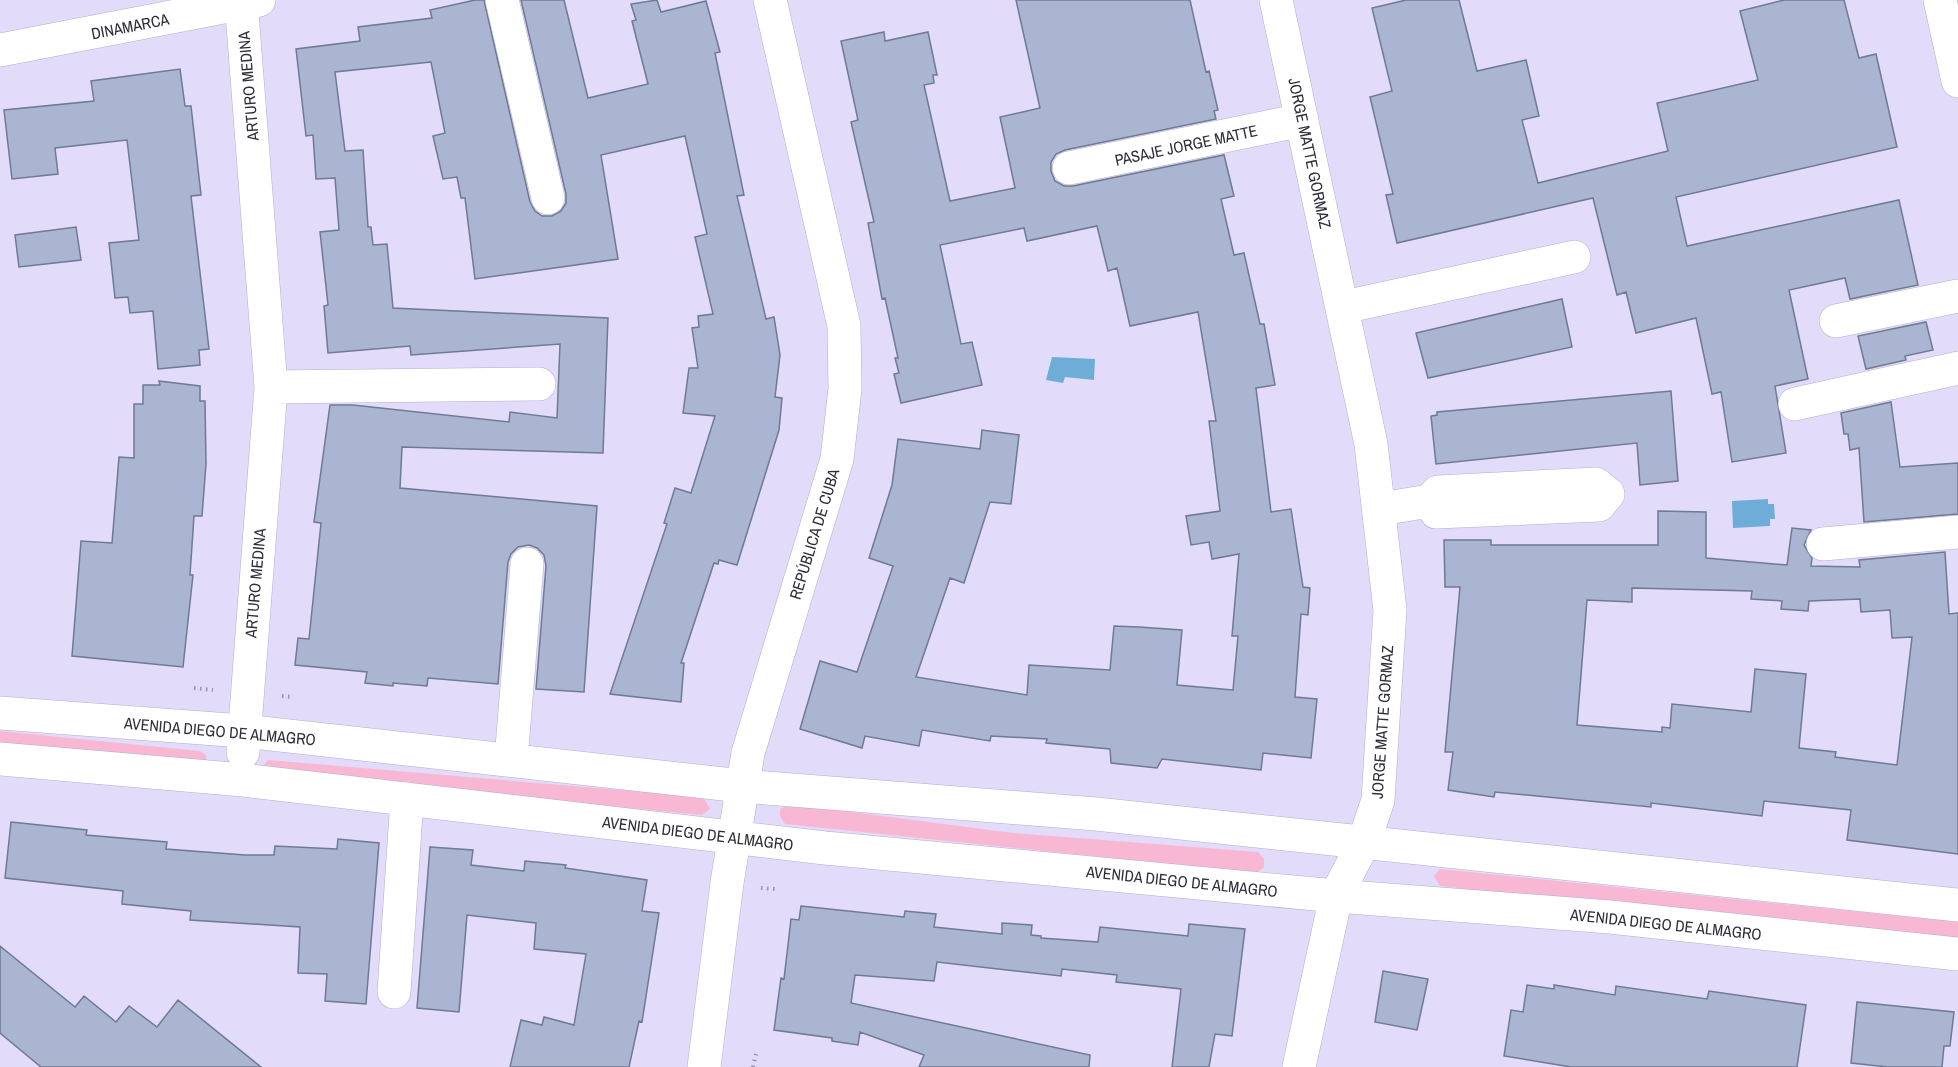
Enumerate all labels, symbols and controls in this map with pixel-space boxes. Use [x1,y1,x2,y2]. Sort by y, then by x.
street label: DINAMARCA [89,8,171,44]
street label: ARTURO MEDINA [232,30,264,143]
street label: JORGE MATTE GORMAZ [1283,76,1337,230]
street label: PASAJE JORGE MATTE [1113,119,1259,171]
street label: REPÚBLICA DE CUBA [784,466,844,602]
street label: ARTURO MEDINA [239,527,271,640]
street label: JORGE MATTE GORMAZ [1366,645,1398,799]
street label: AVENIDA DIEGO DE ALMAGRO [122,712,317,750]
street label: AVENIDA DIEGO DE ALMAGRO [600,810,795,856]
street label: AVENIDA DIEGO DE ALMAGRO [1084,860,1279,902]
street label: AVENIDA DIEGO DE ALMAGRO [1568,903,1763,945]

